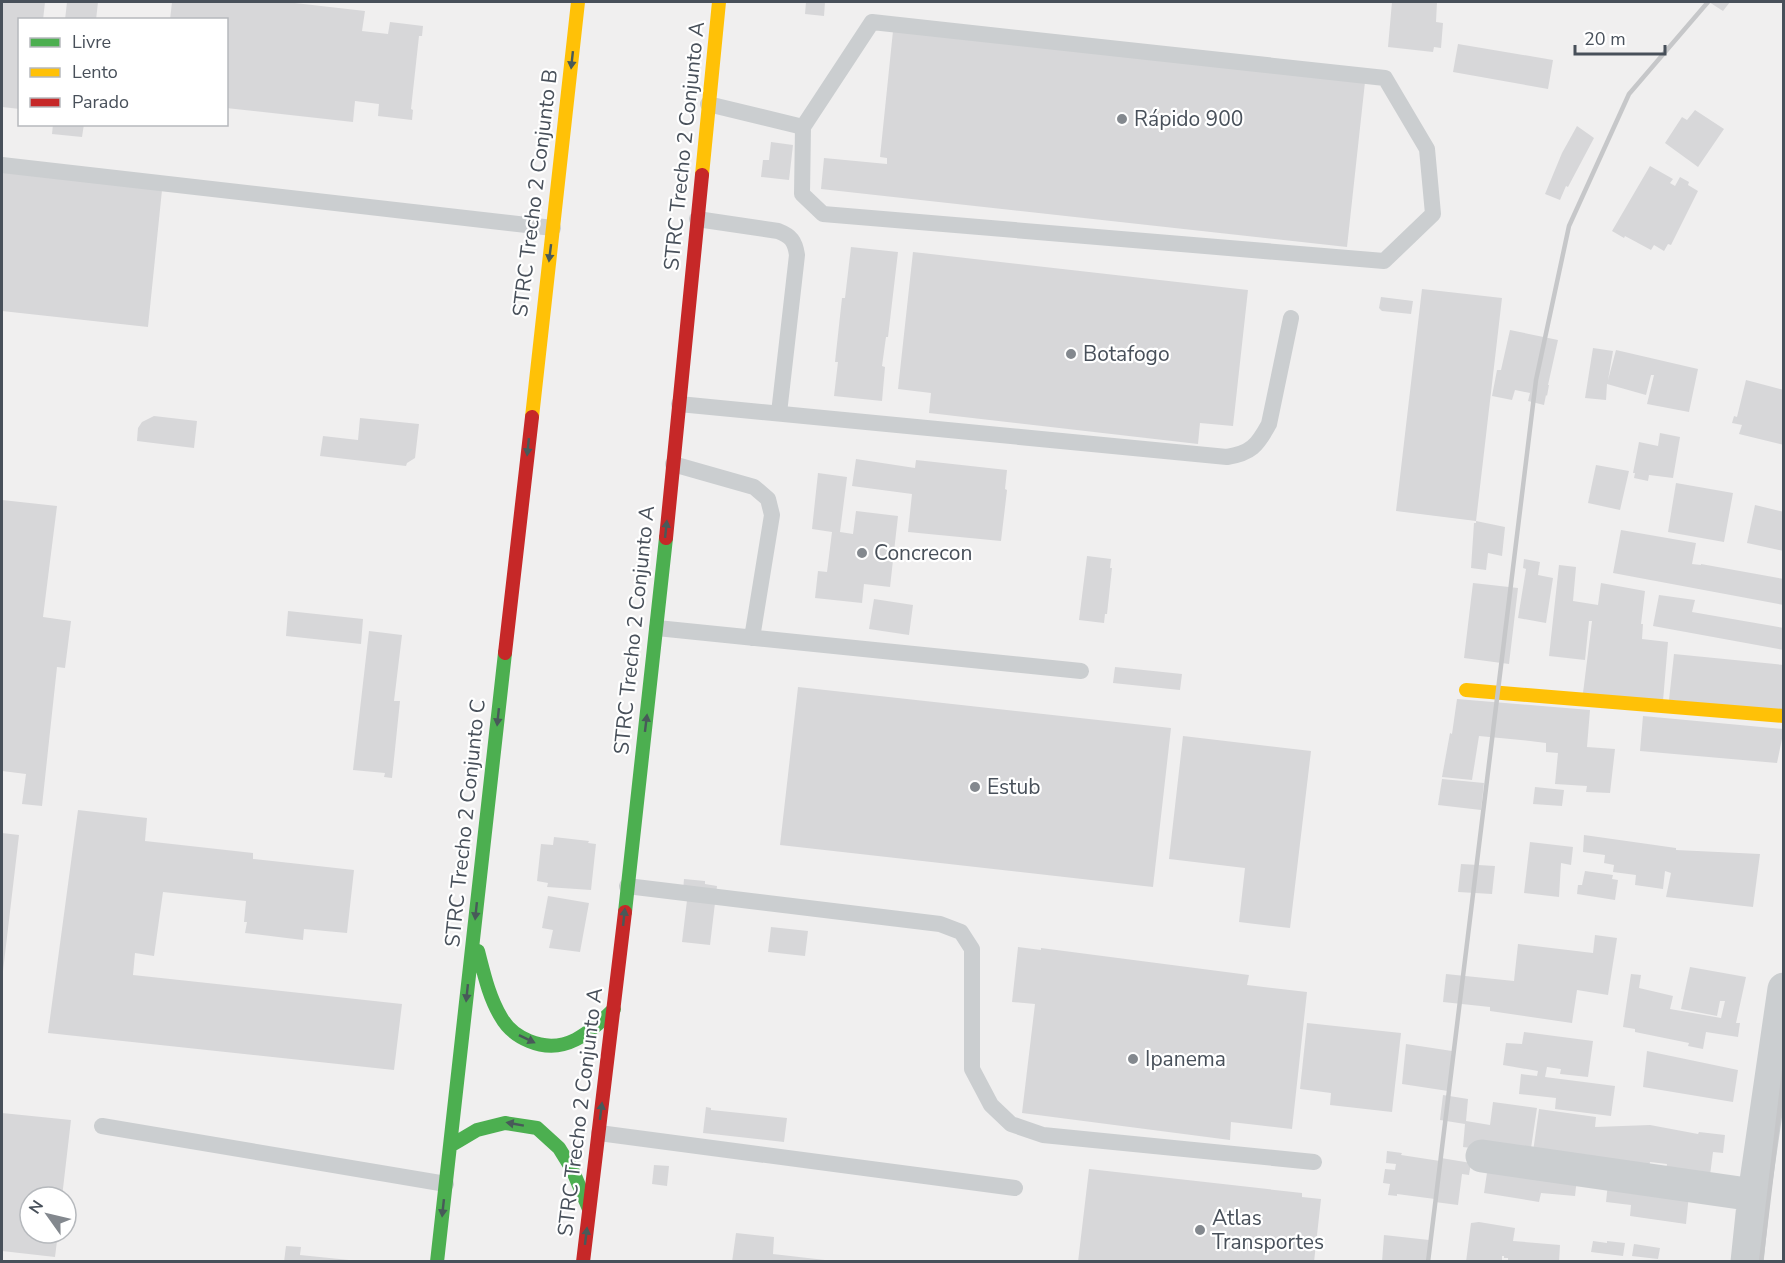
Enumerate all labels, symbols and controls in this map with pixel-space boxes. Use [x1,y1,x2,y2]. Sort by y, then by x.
legend [18,18,228,126]
scale bar [1575,18,1665,56]
street label: STRC Trecho 2 Conjunto A [657,20,711,272]
text: 20 m [1584,27,1626,51]
text: Livre [72,30,111,54]
one-way arrow [567,50,577,69]
text: Lento [72,60,118,84]
street label: STRC Trecho 2 Conjunto B [506,68,564,318]
text: Parado [72,90,129,114]
place label: Rápido 900 [1134,105,1243,133]
marker: Rápido 900 [1115,112,1129,126]
one-way arrow [545,244,555,263]
place label: Botafogo [1083,340,1170,368]
marker: Botafogo [1064,347,1078,361]
one-way arrow [523,438,533,457]
street label: STRC Trecho 2 Conjunto A [607,504,661,756]
one-way arrow [661,520,671,539]
place label: Concrecon [874,539,972,567]
marker: Concrecon [855,546,869,560]
street label: STRC Trecho 2 Conjunto C [438,698,492,948]
one-way arrow [493,707,503,726]
one-way arrow [641,714,650,733]
place label: Estub [987,773,1040,801]
marker: Estub [968,780,982,794]
one-way arrow [472,901,481,920]
one-way arrow [619,907,629,926]
one-way arrow [462,984,472,1003]
street label: STRC Trecho 2 Conjunto A [551,986,609,1238]
one-way arrow [518,1035,535,1044]
place label: Ipanema [1145,1045,1226,1073]
marker: Ipanema [1126,1052,1140,1066]
one-way arrow [597,1101,606,1120]
one-way arrow [505,1120,524,1129]
north arrow [18,1185,78,1245]
text: N [24,1196,49,1218]
one-way arrow [439,1199,448,1218]
place label: Atlas Transportes [1212,1204,1324,1256]
marker: Atlas Transportes [1193,1223,1207,1237]
one-way arrow [582,1226,591,1245]

